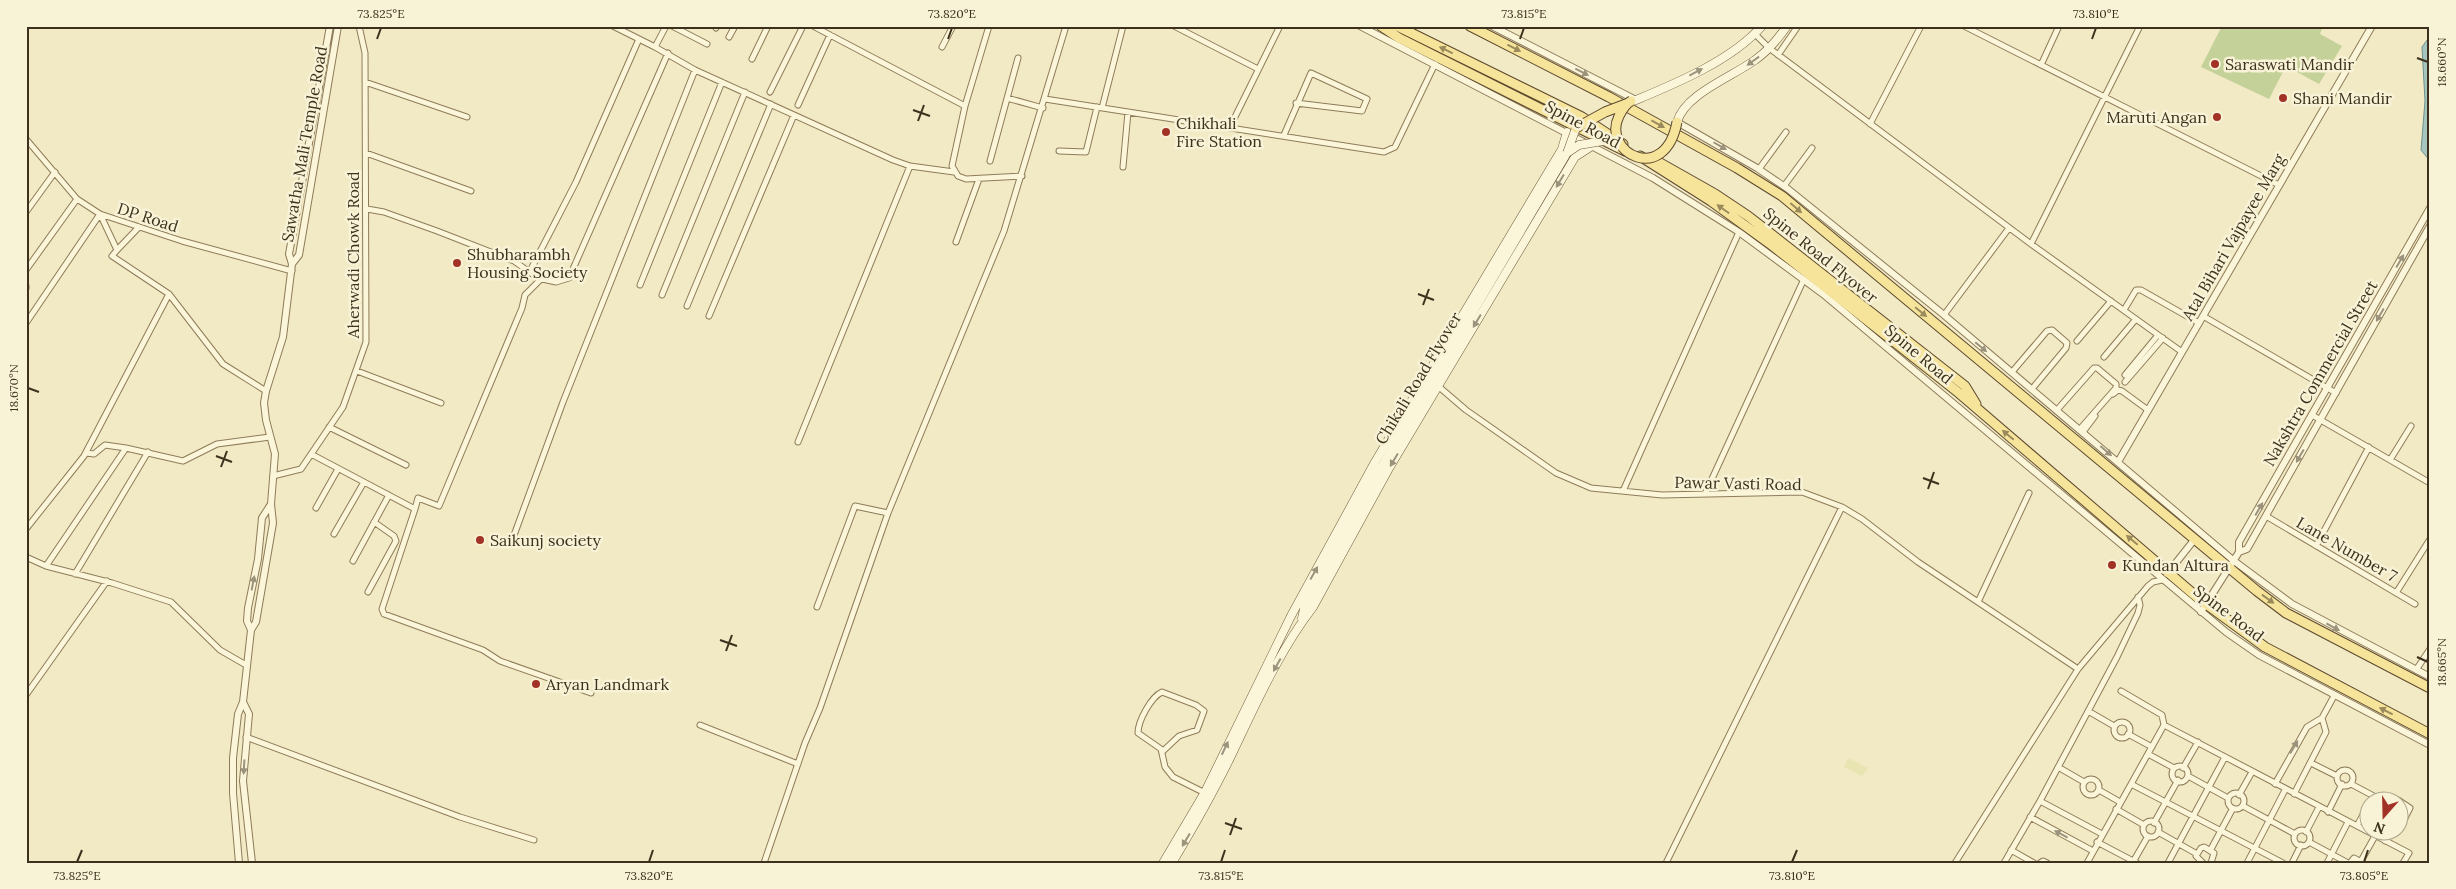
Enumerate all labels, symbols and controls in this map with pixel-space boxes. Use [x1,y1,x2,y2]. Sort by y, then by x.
text: 73.825°E [357,6,405,21]
text: 73.820°E [928,6,976,21]
text: 73.815°E [1501,6,1547,21]
text: 73.810°E [2073,6,2119,21]
text: 18.660°N [2434,37,2449,87]
street label: Sawatha Mali Temple Road [277,44,331,243]
one-way arrow [1506,44,1521,52]
one-way arrow [1439,46,1453,54]
place label: Saraswati Mandir [2225,54,2354,74]
one-way arrow [1746,56,1760,66]
marker: Saraswati Mandir [2209,58,2221,70]
one-way arrow [1575,68,1589,76]
one-way arrow [1688,68,1703,76]
place label: Shani Mandir [2293,88,2392,108]
marker: Shani Mandir [2277,92,2289,104]
street label: Spine Road [1542,96,1625,152]
place label: Maruti Angan [2106,107,2207,127]
marker: Maruti Angan [2211,111,2223,123]
place label: Chikhali Fire Station [1176,113,1262,151]
one-way arrow [1650,120,1665,128]
marker: Chikhali Fire Station [1160,126,1172,138]
one-way arrow [1713,142,1726,151]
street label: Atal Bihari Vajpayee Marg [2177,149,2290,325]
street label: Aherwadi Chowk Road [343,171,363,340]
one-way arrow [1556,175,1565,188]
street label: DP Road [115,198,181,236]
street label: Spine Road Flyover [1760,203,1882,307]
one-way arrow [1789,203,1802,214]
one-way arrow [1716,204,1730,214]
place label: Shubharambh Housing Society [467,244,588,282]
one-way arrow [2395,254,2404,268]
marker: Shubharambh Housing Society [451,257,463,269]
street label: Nakshtra Commercial Street [2259,276,2382,469]
one-way arrow [1914,307,1927,318]
street label: Chikali Road Flyover [1371,308,1465,448]
one-way arrow [2375,308,2384,321]
one-way arrow [1473,314,1482,327]
street label: Spine Road [1881,320,1957,389]
one-way arrow [1975,341,1988,352]
text: 18.670°N [6,364,21,412]
one-way arrow [2002,429,2015,440]
one-way arrow [2099,445,2111,457]
one-way arrow [2295,449,2304,463]
one-way arrow [1389,454,1398,467]
street label: Pawar Vasti Road [1674,472,1802,494]
one-way arrow [2254,502,2263,515]
street label: Lane Number 7 [2293,512,2401,586]
place label: Saikunj society [490,530,602,550]
marker: Saikunj society [474,534,486,546]
one-way arrow [2125,535,2138,546]
place label: Kundan Altura [2122,555,2229,575]
marker: Kundan Altura [2106,559,2118,571]
one-way arrow [1310,566,1318,580]
one-way arrow [249,575,257,590]
street label: Spine Road [2190,580,2268,646]
one-way arrow [2261,594,2275,604]
one-way arrow [2326,623,2340,631]
text: 18.665°N [2434,638,2449,686]
one-way arrow [1273,658,1282,672]
place label: Aryan Landmark [545,674,669,694]
marker: Aryan Landmark [530,678,542,690]
one-way arrow [2379,707,2394,715]
one-way arrow [1222,741,1230,755]
one-way arrow [2290,741,2299,754]
one-way arrow [239,759,247,775]
north arrow [2358,792,2408,842]
text: N [2371,818,2388,839]
one-way arrow [2054,830,2068,839]
one-way arrow [1181,833,1190,846]
text: 73.825°E [53,868,101,883]
text: 73.820°E [625,868,673,883]
text: 73.815°E [1198,868,1244,883]
text: 73.810°E [1769,868,1815,883]
text: 73.805°E [2340,868,2388,883]

